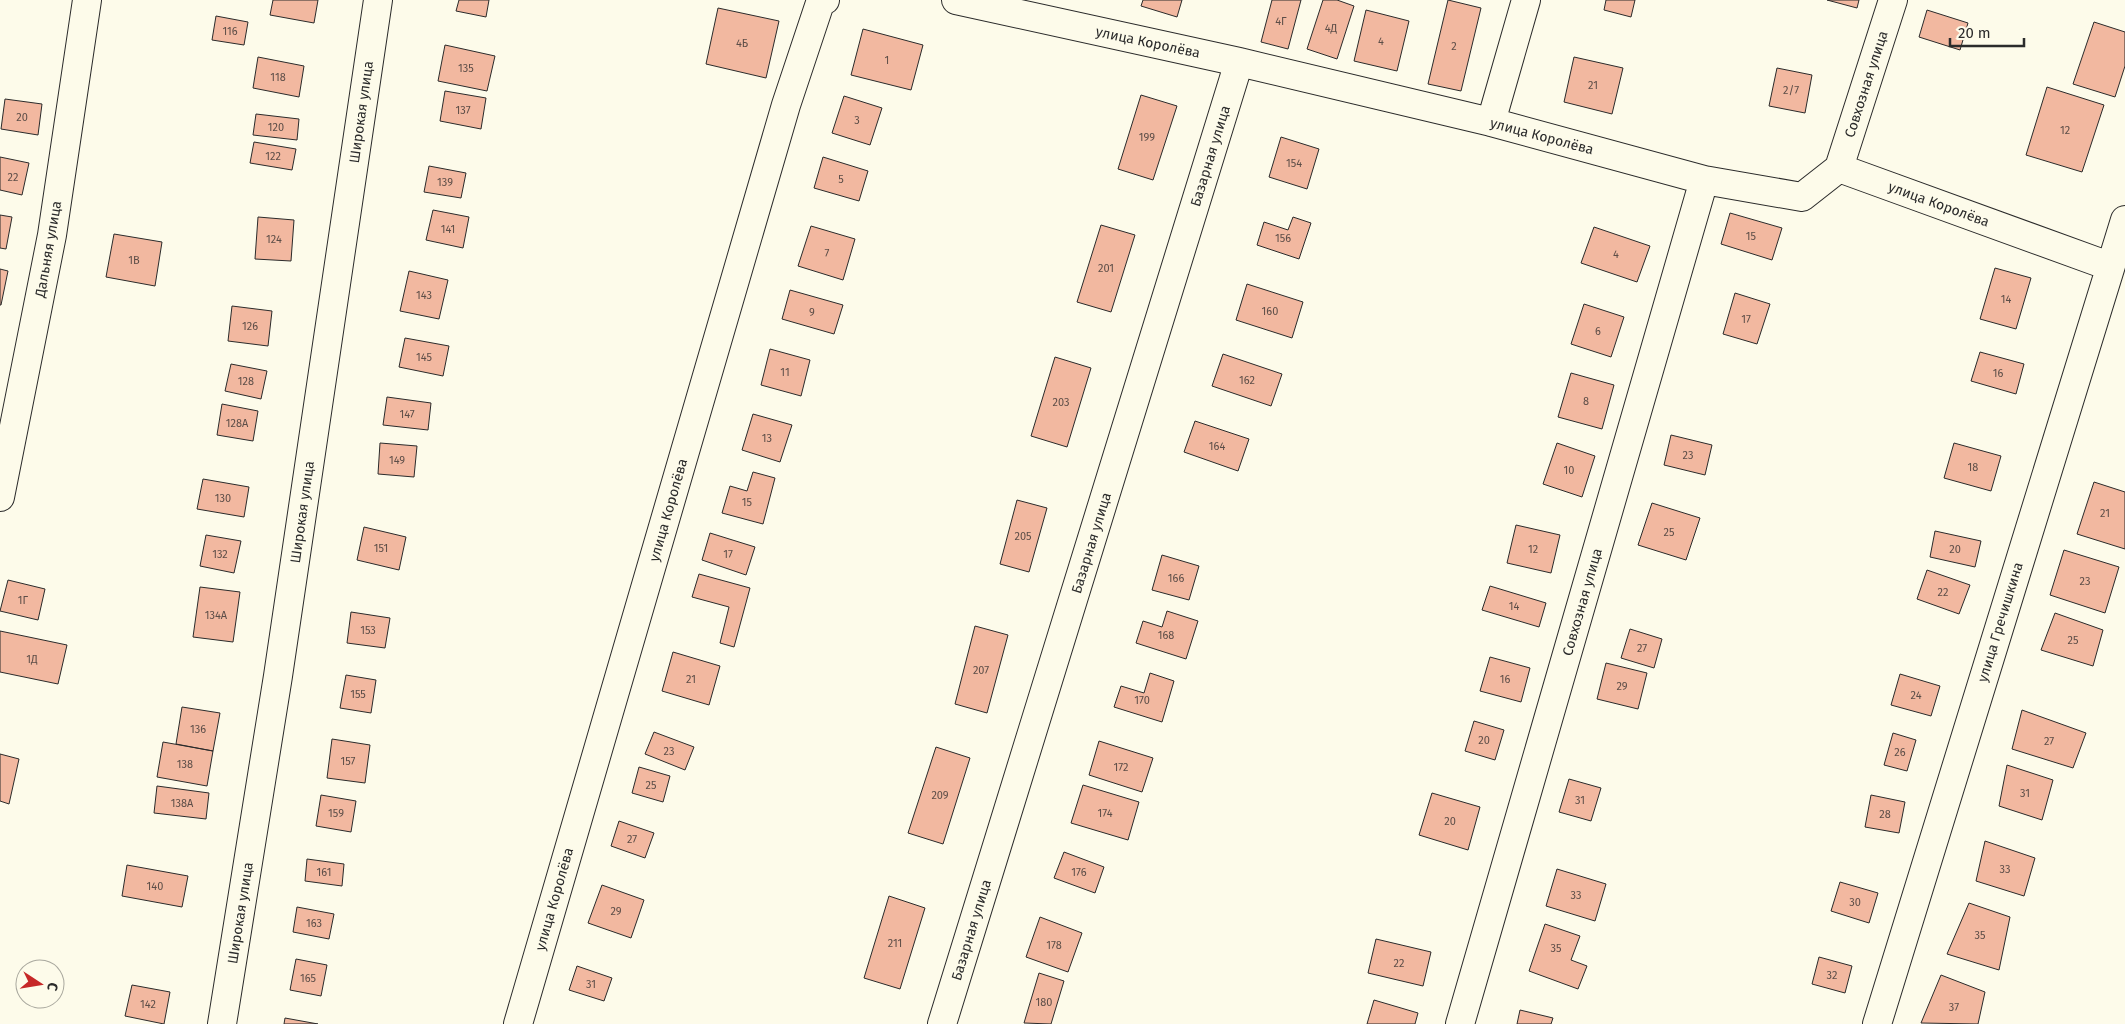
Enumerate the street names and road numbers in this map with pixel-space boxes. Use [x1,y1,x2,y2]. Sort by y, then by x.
street label: улица Королёва [1094,23,1202,62]
street label: Совхозная улица [1841,29,1892,140]
street label: Широкая улица [346,60,377,164]
street label: Базарная улица [1187,104,1234,209]
street label: улица Королёва [1488,115,1595,158]
street label: улица Королёва [1886,178,1992,231]
street label: Дальняя улица [31,199,65,300]
street label: улица Королёва [646,457,691,564]
street label: Широкая улица [287,460,318,564]
street label: Базарная улица [1068,491,1115,596]
street label: Совхозная улица [1559,546,1606,658]
street label: улица Гречишкина [1974,560,2027,684]
street label: улица Королёва [532,846,577,953]
street label: Широкая улица [224,861,257,965]
street label: Базарная улица [948,878,995,983]

